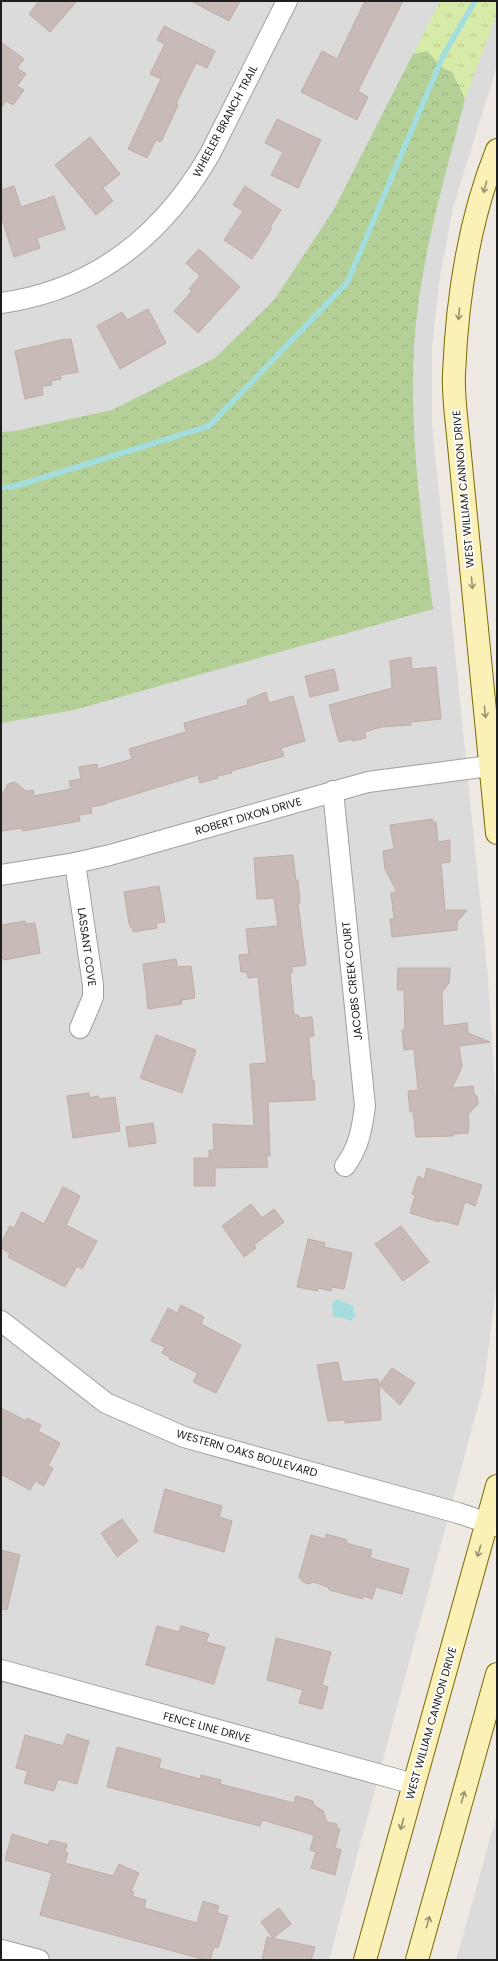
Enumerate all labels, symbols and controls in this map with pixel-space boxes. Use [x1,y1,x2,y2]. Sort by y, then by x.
street label: WHEELER BRANCH TRAIL [189,62,261,180]
one-way arrow [481,180,488,193]
one-way arrow [456,307,463,320]
street label: WEST WILLIAM CANNON DRIVE [448,410,478,568]
one-way arrow [468,576,476,589]
one-way arrow [481,705,488,718]
street label: ROBERT DIXON DRIVE [193,793,303,839]
street label: LASSANT COVE [74,907,100,987]
street label: JACOBS CREEK COURT [338,921,366,1041]
street label: WESTERN OAKS BOULEVARD [174,1425,320,1481]
one-way arrow [475,1544,483,1557]
street label: WEST WILLIAM CANNON DRIVE [402,1645,460,1801]
street label: FENCE LINE DRIVE [161,1708,253,1746]
one-way arrow [459,1791,467,1804]
one-way arrow [398,1818,405,1831]
one-way arrow [424,1916,432,1929]

